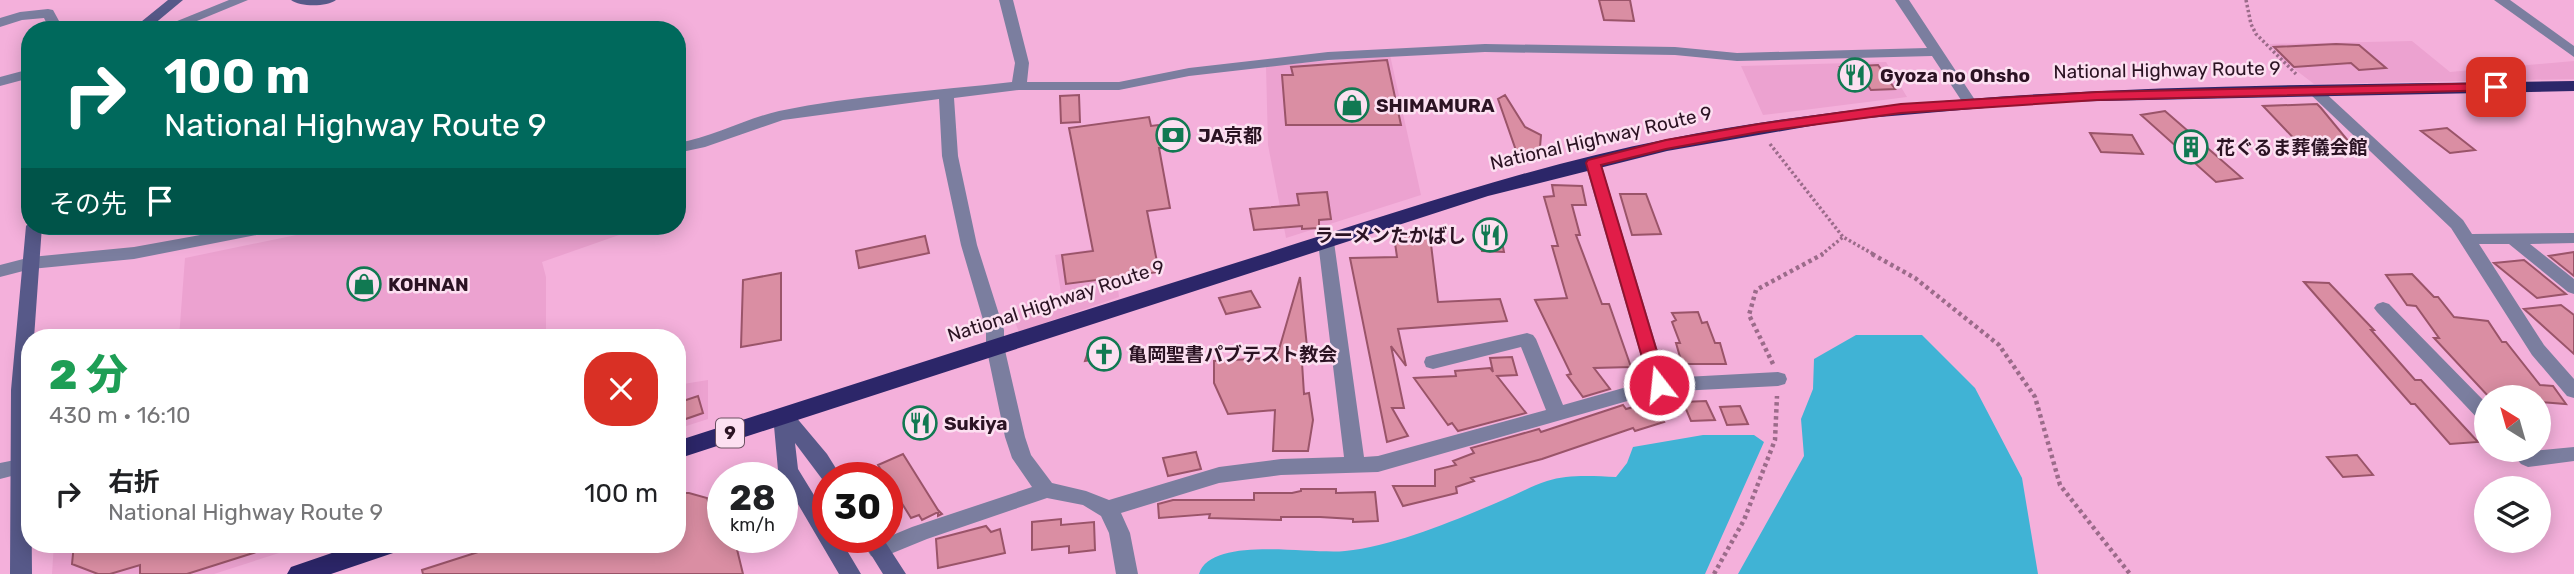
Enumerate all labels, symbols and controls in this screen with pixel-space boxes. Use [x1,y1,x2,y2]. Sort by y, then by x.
text: 100 m [164,47,310,105]
icon: right [49,49,140,140]
restaurant icon: Gyoza no Ohsho [1836,56,1874,94]
street label: National Highway Route 9 [2053,57,2281,83]
pin [2466,57,2526,117]
place label: Gyoza no Ohsho [1880,64,2030,87]
icon: arrive [2477,68,2515,106]
shop icon: SHIMAMURA [1333,86,1371,124]
place label: SHIMAMURA [1376,94,1495,117]
street label: National Highway Route 9 [1488,101,1714,175]
text: National Highway Route 9 [164,106,547,144]
bank icon: JA京都 [1154,116,1192,154]
place label: JA京都 [1198,124,1262,147]
building icon: 花ぐるま葬儀会館 [2172,128,2210,166]
place label: 花ぐるま葬儀会館 [2216,136,2368,159]
icon: arrive [141,182,179,220]
text: その先 [49,189,127,220]
restaurant icon: ラーメンたかばし [1471,216,1509,254]
place label: ラーメンたかばし [1315,224,1466,247]
street label: National Highway Route 9 [944,255,1168,347]
shop icon: KOHNAN [345,265,383,303]
place label: KOHNAN [388,273,469,296]
church icon: 亀岡聖書パブテスト教会 [1085,335,1123,373]
place label: 亀岡聖書パブテスト教会 [1128,343,1337,366]
position arrow [1622,348,1696,422]
text: 2 分 [49,350,128,400]
button: close [584,352,658,426]
north arrow [2474,385,2552,462]
map controls [2474,385,2551,553]
text: 430 m · 16:10 [49,401,191,429]
restaurant icon: Sukiya [901,404,939,442]
place label: Sukiya [944,412,1007,435]
road number: 9 [716,418,744,447]
speed limit sign: 30 [812,462,903,553]
text: 右折 [108,467,160,498]
icon: right [49,475,87,513]
button: layers [2474,476,2551,553]
text: 28 [729,477,776,519]
text: 100 m [584,478,658,509]
text: National Highway Route 9 [108,498,383,526]
text: km/h [730,514,775,536]

